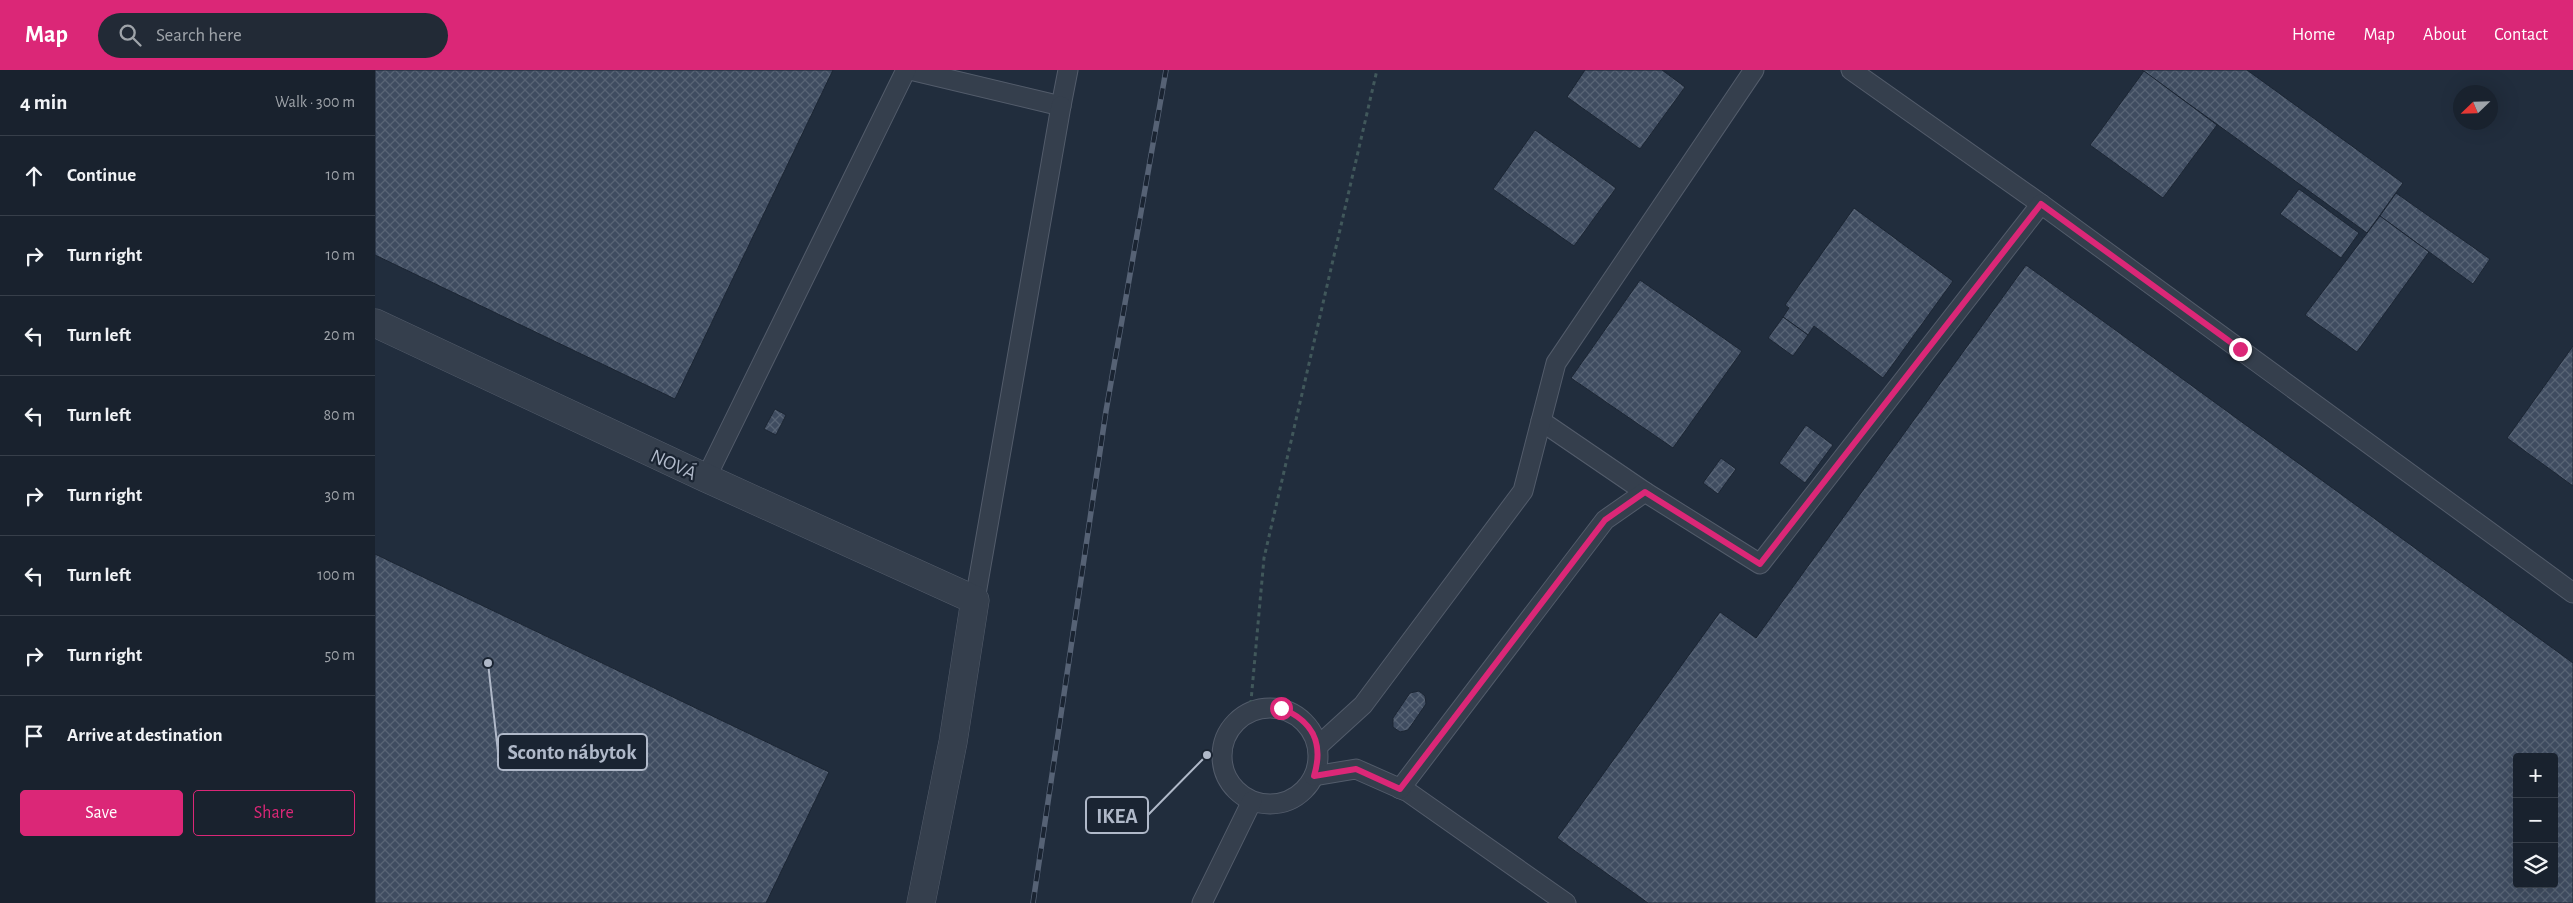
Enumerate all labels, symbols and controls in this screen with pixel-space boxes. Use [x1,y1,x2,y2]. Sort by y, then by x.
search box [98,13,448,58]
icon: search [116,21,144,49]
text: Map [25,23,68,47]
text: Search here [156,26,242,45]
text: Home [2292,26,2335,44]
text: Map [2363,26,2395,44]
text: About [2423,26,2466,44]
text: Contact [2494,26,2548,44]
north arrow [2453,85,2498,130]
text: 4 min [20,92,67,113]
text: Walk · 300 m [275,94,355,110]
icon: ahead [20,162,48,190]
text: Continue [67,166,136,185]
text: 10 m [326,167,355,183]
icon: right [20,242,48,270]
text: Turn right [67,246,142,265]
text: 10 m [326,247,355,263]
icon: left [20,322,48,350]
text: Turn left [67,326,131,345]
text: 20 m [324,327,355,343]
route end [2229,338,2252,361]
icon: left [20,402,48,430]
text: Turn left [67,406,131,425]
text: 80 m [324,407,355,423]
street label: NOVÁ [648,445,700,484]
icon: right [20,482,48,510]
text: Turn right [67,486,142,505]
text: 30 m [325,487,355,503]
icon: left [20,562,48,590]
text: Turn left [67,566,131,585]
text: 100 m [317,567,355,583]
icon: right [20,642,48,670]
text: Turn right [67,646,142,665]
text: 50 m [324,647,355,663]
route start [1270,697,1293,720]
icon: arrive [20,722,48,750]
text: Arrive at destination [67,726,223,745]
callout: Sconto nábytok [498,734,647,770]
text: Sconto nábytok [507,742,637,763]
map controls [2513,753,2558,888]
button: + [2513,753,2558,798]
button: Save [20,790,183,836]
button: Share [193,790,355,836]
callout: IKEA [1086,797,1148,833]
button: − [2513,798,2558,843]
text: IKEA [1096,806,1138,827]
button: layers [2513,843,2558,888]

